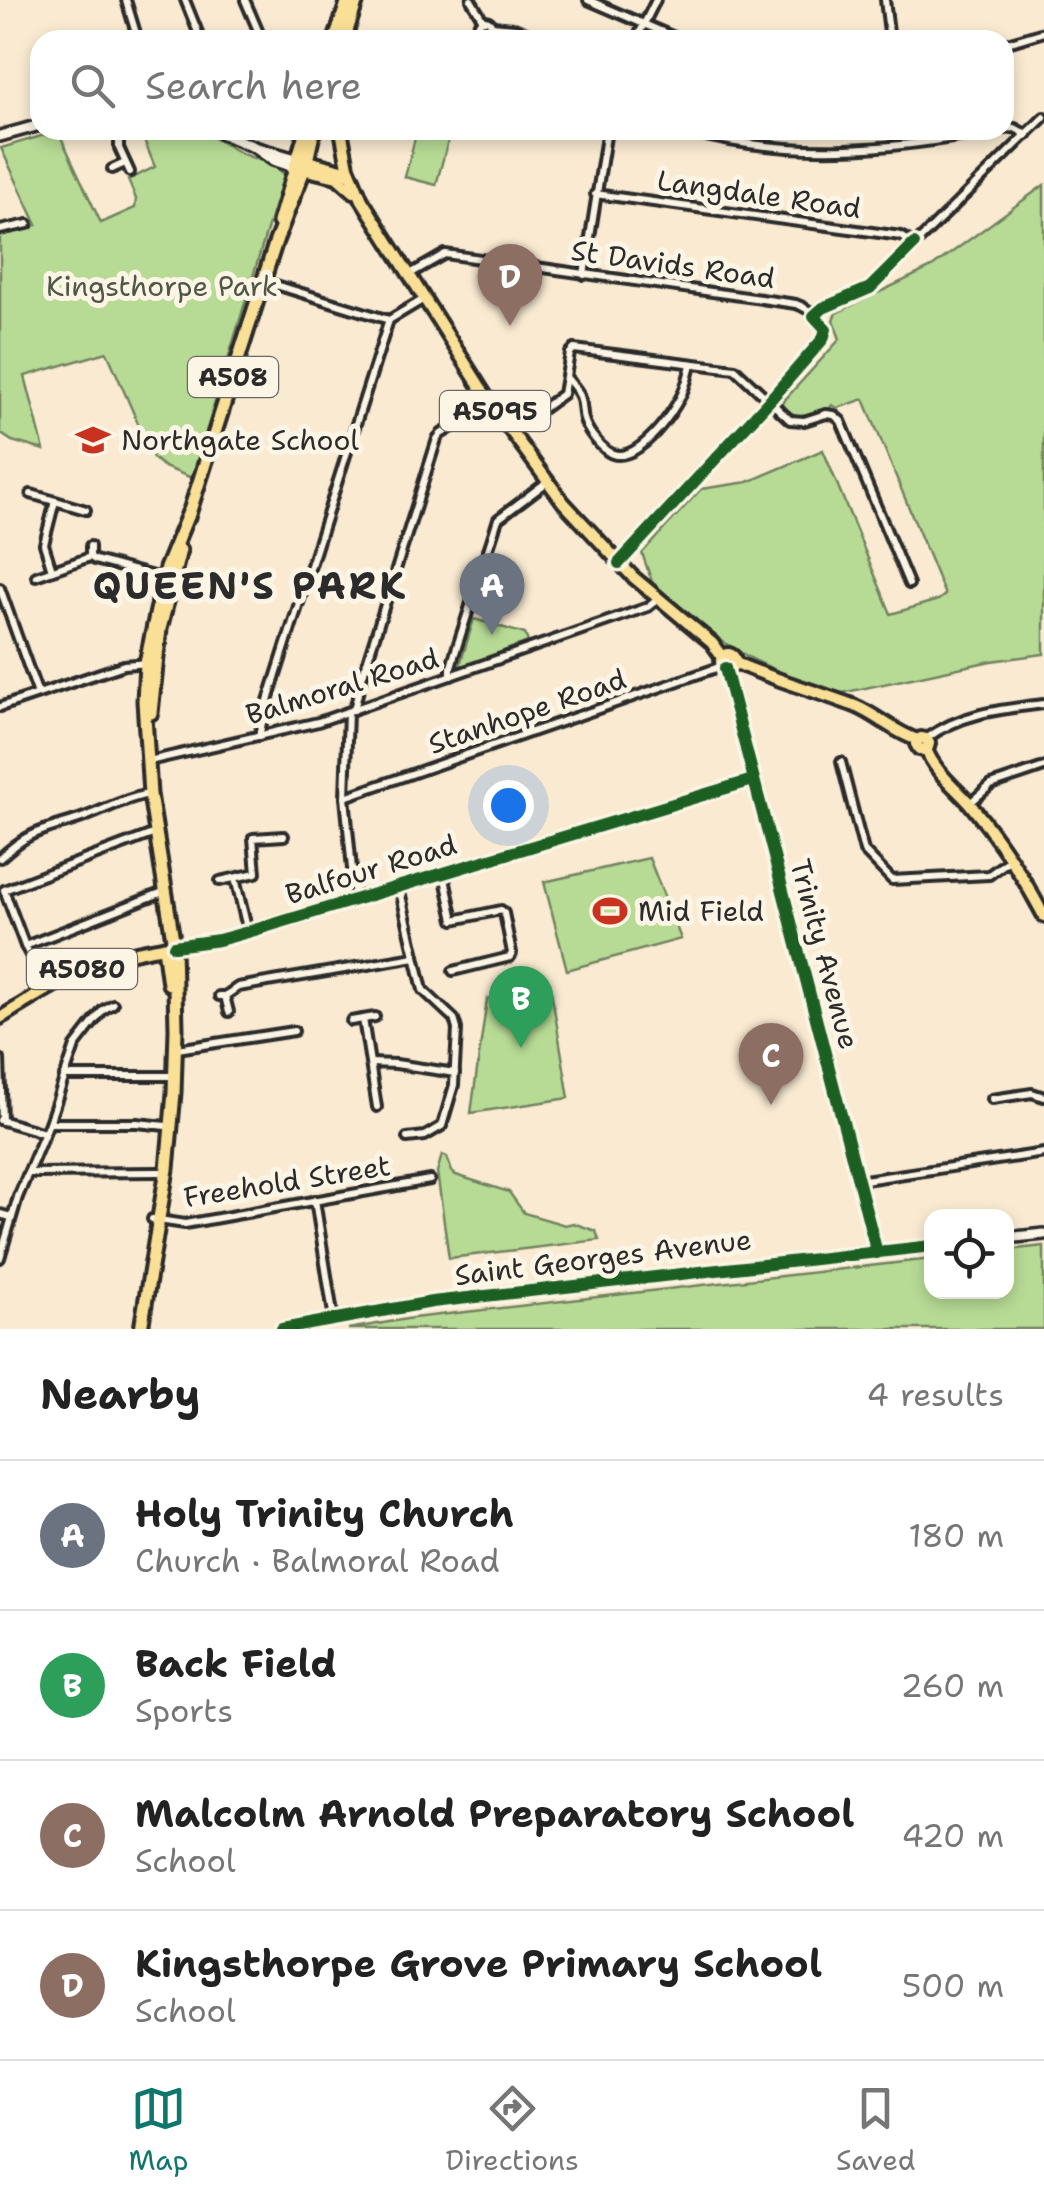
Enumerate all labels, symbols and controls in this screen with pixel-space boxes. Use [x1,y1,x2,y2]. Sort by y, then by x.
search box [30,30,1014,140]
icon: search [65,58,120,113]
text: Search here [145,60,362,111]
street label: Langdale Road [655,161,863,227]
street label: St Davids Road [569,231,777,297]
pin: D [478,244,542,326]
park label: Kingsthorpe Park [46,267,278,305]
road number: A508 [188,357,278,397]
road number: A5095 [440,391,550,431]
school or university icon: Northgate School [74,421,112,459]
place label: Northgate School [121,421,359,459]
pin: A [460,552,524,635]
district label: QUEEN'S PARK [92,560,408,611]
street label: Balmoral Road [241,639,443,733]
street label: Stanhope Road [423,659,631,763]
your location [483,780,534,831]
street label: Balfour Road [281,825,461,913]
street label: Trinity Avenue [781,855,869,1053]
sports icon: Mid Field [591,892,629,930]
place label: Mid Field [638,892,764,930]
road number: A5080 [27,949,137,989]
pin: B [488,966,554,1048]
pin: C [738,1022,804,1105]
street label: Freehold Street [181,1146,393,1216]
map controls [924,1209,1014,1299]
button: locate [924,1209,1014,1299]
street label: Saint Georges Avenue [452,1220,754,1294]
text: Nearby [40,1366,200,1422]
text: 4 results [867,1373,1004,1416]
text: Holy Trinity Church [135,1488,514,1539]
text: A [60,1514,85,1557]
text: 180 m [908,1514,1004,1557]
text: Church · Balmoral Road [135,1539,500,1582]
text: Back Field [135,1638,337,1689]
text: B [63,1664,82,1707]
text: 260 m [901,1664,1004,1707]
text: Sports [135,1689,233,1732]
text: Malcolm Arnold Preparatory School [135,1788,855,1839]
text: C [63,1814,82,1857]
text: 420 m [902,1814,1004,1857]
text: School [135,1839,236,1882]
text: Kingsthorpe Grove Primary School [135,1938,822,1989]
text: D [61,1964,84,2007]
text: 500 m [902,1964,1004,2007]
text: School [135,1989,236,2032]
tab: Map [129,2081,188,2179]
tab: Directions [445,2081,579,2179]
tab: Saved [836,2081,915,2179]

